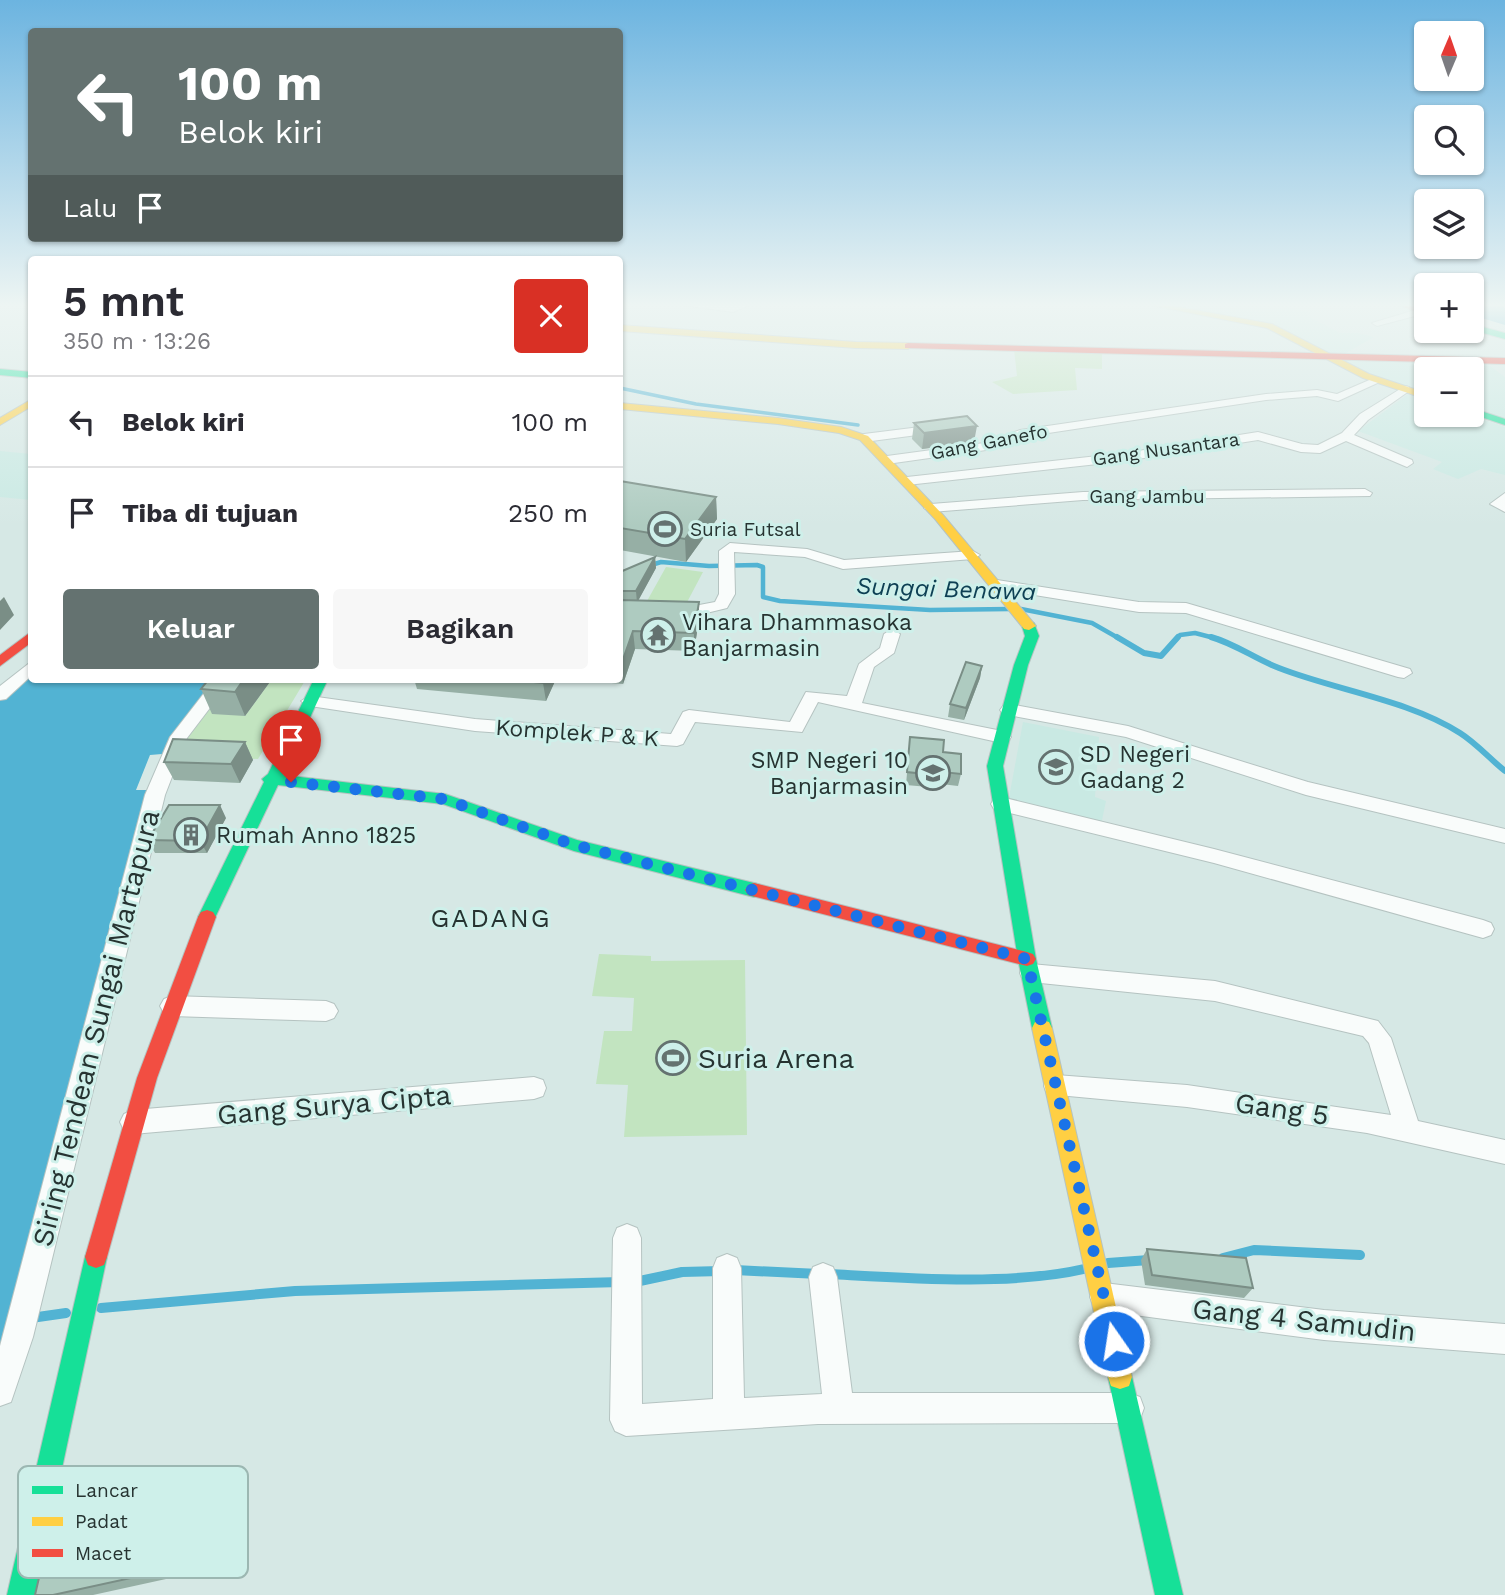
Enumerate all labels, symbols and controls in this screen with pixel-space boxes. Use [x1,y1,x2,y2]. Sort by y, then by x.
north arrow [1414,21,1484,91]
map controls [1414,21,1484,427]
text: 100 m [178,54,322,112]
icon: left [63,56,154,147]
button: search [1414,105,1484,175]
text: Belok kiri [178,113,323,151]
icon: arrive [131,189,169,227]
button: layers [1414,189,1484,259]
text: Lalu [63,193,117,223]
button: + [1414,273,1484,343]
text: 5 mnt [63,277,184,326]
button: close [514,279,588,353]
text: 350 m · 13:26 [63,328,211,355]
button: − [1414,357,1484,427]
icon: left [63,403,101,441]
text: Belok kiri [122,407,245,437]
text: 100 m [512,407,588,437]
street label: Gang Ganefo [929,419,1049,465]
street label: Gang Nusantara [1091,427,1241,471]
street label: Gang Jambu [1089,485,1205,508]
icon: arrive [63,494,101,532]
text: Tiba di tujuan [122,498,298,528]
text: 250 m [508,498,588,528]
sports icon: Suria Futsal [646,510,684,548]
place label: Suria Futsal [690,518,801,541]
water label: Sungai Benawa [856,572,1037,606]
button: Keluar [63,589,319,669]
button: Bagikan [333,589,588,669]
place label: Vihara Dhammasoka Banjarmasin [682,609,912,662]
temple icon: Vihara Dhammasoka Banjarmasin [639,616,677,654]
pin [261,710,321,782]
street label: Komplek P & K [494,714,660,752]
icon: arrive [272,721,310,759]
place label: SD Negeri Gadang 2 [1080,741,1190,794]
place label: SMP Negeri 10 Banjarmasin [751,747,908,800]
school or university icon: SD Negeri Gadang 2 [1037,748,1075,786]
school or university icon: SMP Negeri 10 Banjarmasin [914,754,952,792]
street label: Siring Tendean Sungai Martapura [26,806,166,1250]
building icon: Rumah Anno 1825 [172,816,210,854]
place label: Rumah Anno 1825 [216,822,416,849]
district label: GADANG [430,903,552,933]
sports icon: Suria Arena [654,1039,692,1077]
place label: Suria Arena [698,1042,855,1075]
street label: Gang Surya Cipta [216,1078,453,1132]
street label: Gang 5 [1233,1086,1331,1132]
street label: Gang 4 Samudin [1191,1292,1417,1348]
position arrow [1077,1304,1151,1378]
legend [18,1466,248,1578]
text: Lancar [75,1479,138,1502]
text: Padat [75,1510,128,1533]
text: Macet [75,1542,131,1565]

